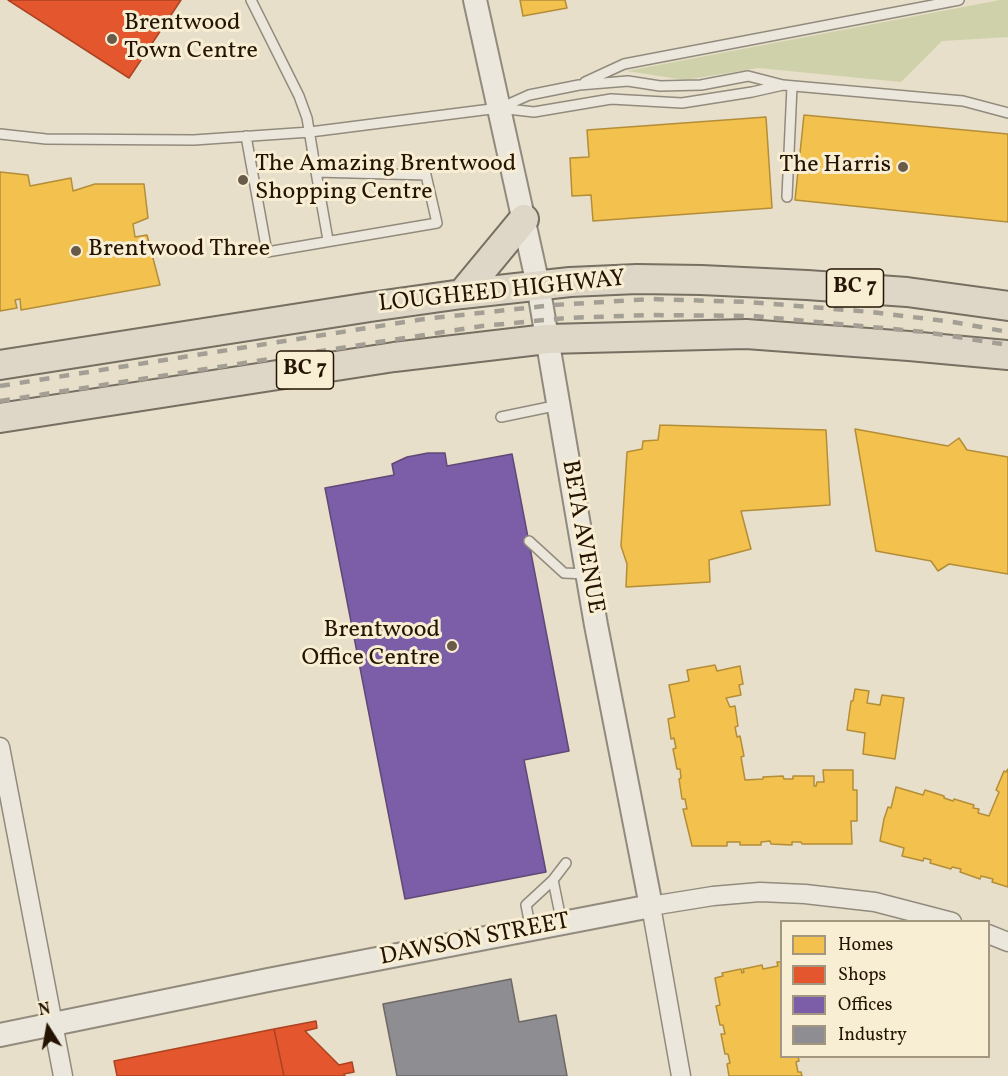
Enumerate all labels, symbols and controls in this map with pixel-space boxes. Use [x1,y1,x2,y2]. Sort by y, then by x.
place label: Brentwood Town Centre [124,11,258,67]
marker: Brentwood Town Centre [105,32,119,46]
place label: The Amazing Brentwood Shopping Centre [255,152,516,208]
place label: The Harris [779,153,891,181]
marker: The Harris [896,160,910,174]
marker: The Amazing Brentwood Shopping Centre [236,173,250,187]
place label: Brentwood Three [88,237,270,265]
marker: Brentwood Three [69,244,83,258]
street label: LOUGHEED HIGHWAY [377,266,627,320]
road number: BC 7 [826,269,884,307]
road number: BC 7 [276,351,334,389]
street label: BETA AVENUE [553,458,609,616]
place label: Brentwood Office Centre [302,618,440,674]
marker: Brentwood Office Centre [445,639,459,653]
street label: DAWSON STREET [378,908,572,974]
legend [780,920,990,1058]
text: Homes [838,933,893,958]
text: Shops [838,963,886,988]
text: Offices [838,993,893,1018]
north arrow [18,998,78,1058]
text: N [37,998,52,1022]
text: Industry [838,1023,907,1048]

